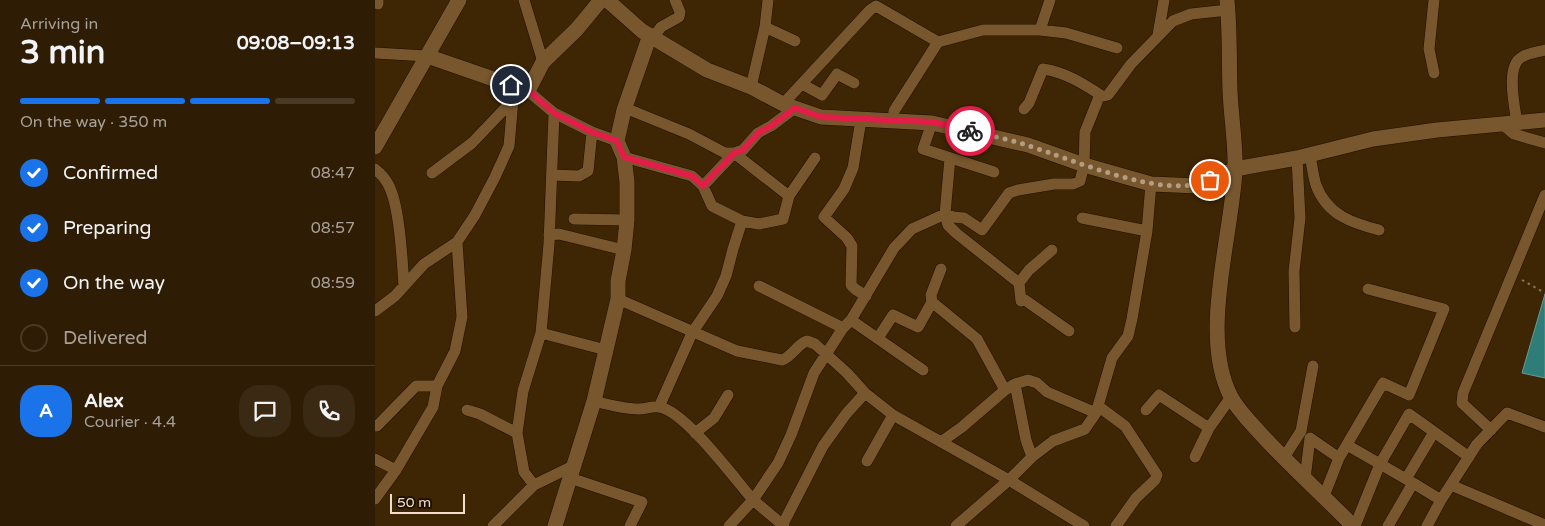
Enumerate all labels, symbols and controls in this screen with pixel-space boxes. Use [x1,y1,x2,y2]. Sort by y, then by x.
text: Arriving in [20,14,98,34]
text: 09:08–09:13 [237,32,355,54]
text: 3 min [20,34,105,72]
pin [490,64,532,106]
icon: home [497,71,525,99]
courier [945,106,995,156]
text: On the way · 350 m [20,112,167,132]
icon: bike [956,117,984,145]
icon: check [20,159,48,187]
pin [1189,159,1231,201]
text: Confirmed [63,162,158,184]
text: 08:47 [311,163,355,183]
icon: bag [1196,166,1224,194]
icon: check [20,214,48,242]
text: Preparing [63,217,152,239]
text: 08:57 [311,218,355,238]
icon: check [20,269,48,297]
text: On the way [63,272,165,294]
text: 08:59 [311,273,355,293]
text: Delivered [63,327,148,349]
button: chat [239,385,291,437]
button: phone [303,385,355,437]
text: Alex [84,390,124,412]
text: A [39,400,53,422]
text: Courier · 4.4 [84,412,176,432]
scale bar [390,491,465,514]
text: 50 m [397,494,431,511]

